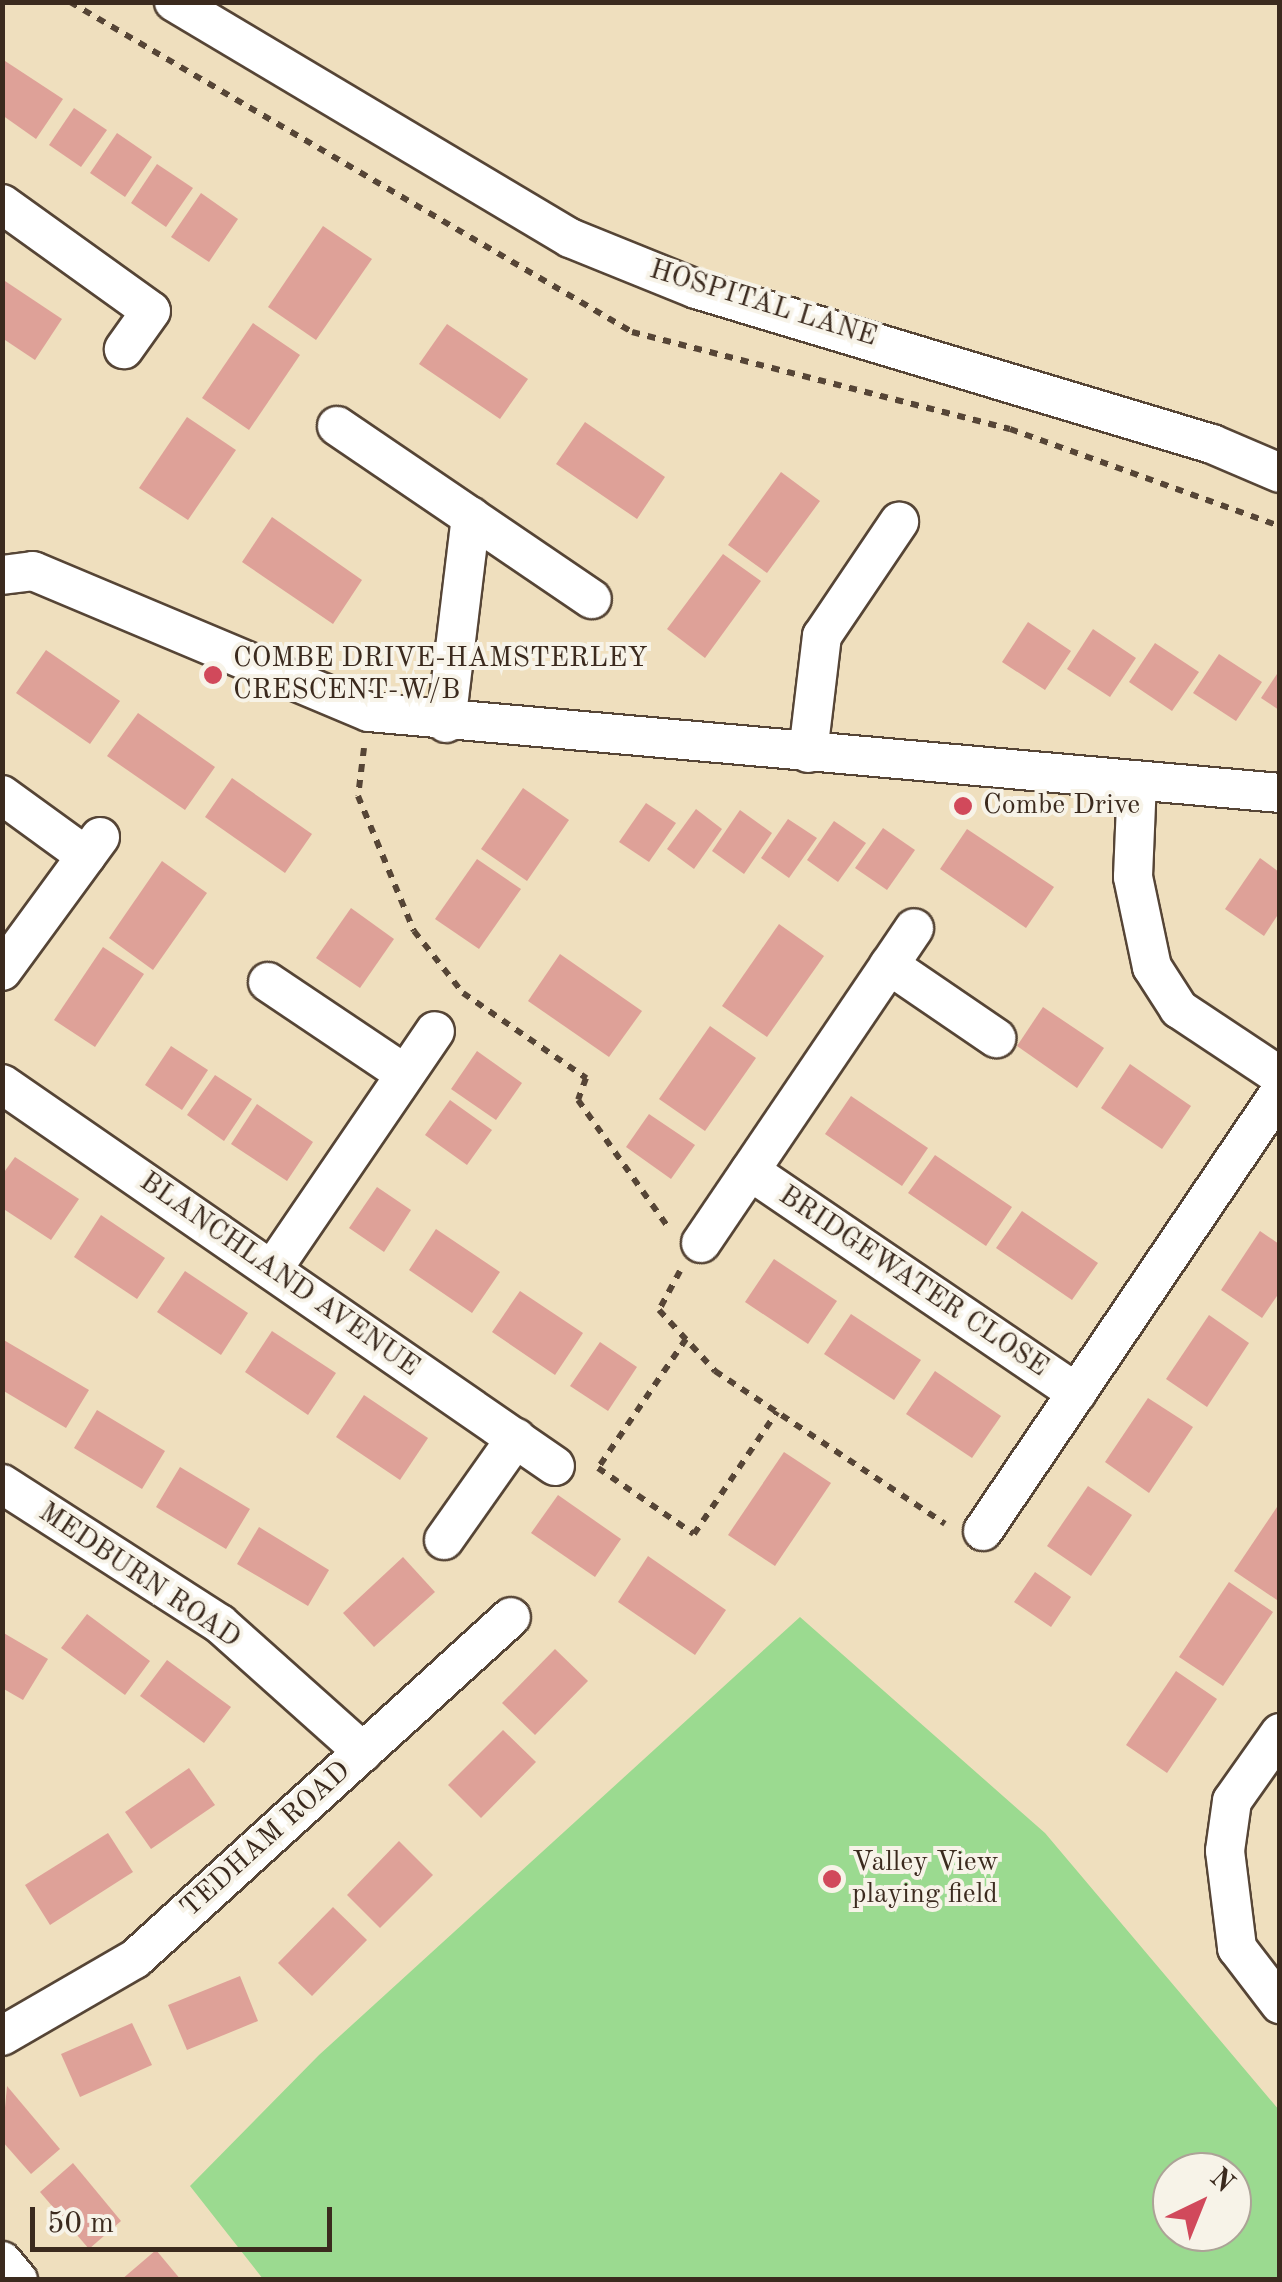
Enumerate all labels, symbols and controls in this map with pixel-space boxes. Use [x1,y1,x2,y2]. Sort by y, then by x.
street label: HOSPITAL LANE [645,253,881,355]
place label: COMBE DRIVE-HAMSTERLEY CRESCENT-W/B [233,642,648,708]
marker: COMBE DRIVE-HAMSTERLEY CRESCENT-W/B [202,664,224,686]
place label: Combe Drive [983,789,1140,823]
marker: Combe Drive [952,795,974,817]
street label: BLANCHLAND AVENUE [133,1166,425,1384]
street label: BRIDGEWATER CLOSE [772,1179,1054,1385]
street label: MEDBURN ROAD [32,1496,246,1656]
street label: TEDHAM ROAD [174,1755,358,1925]
place label: Valley View playing field [852,1846,998,1912]
marker: Valley View playing field [821,1868,843,1890]
north arrow [1152,2152,1252,2252]
text: N [1204,2164,1238,2199]
scale bar [35,2187,338,2249]
text: 50 m [47,2209,114,2239]

